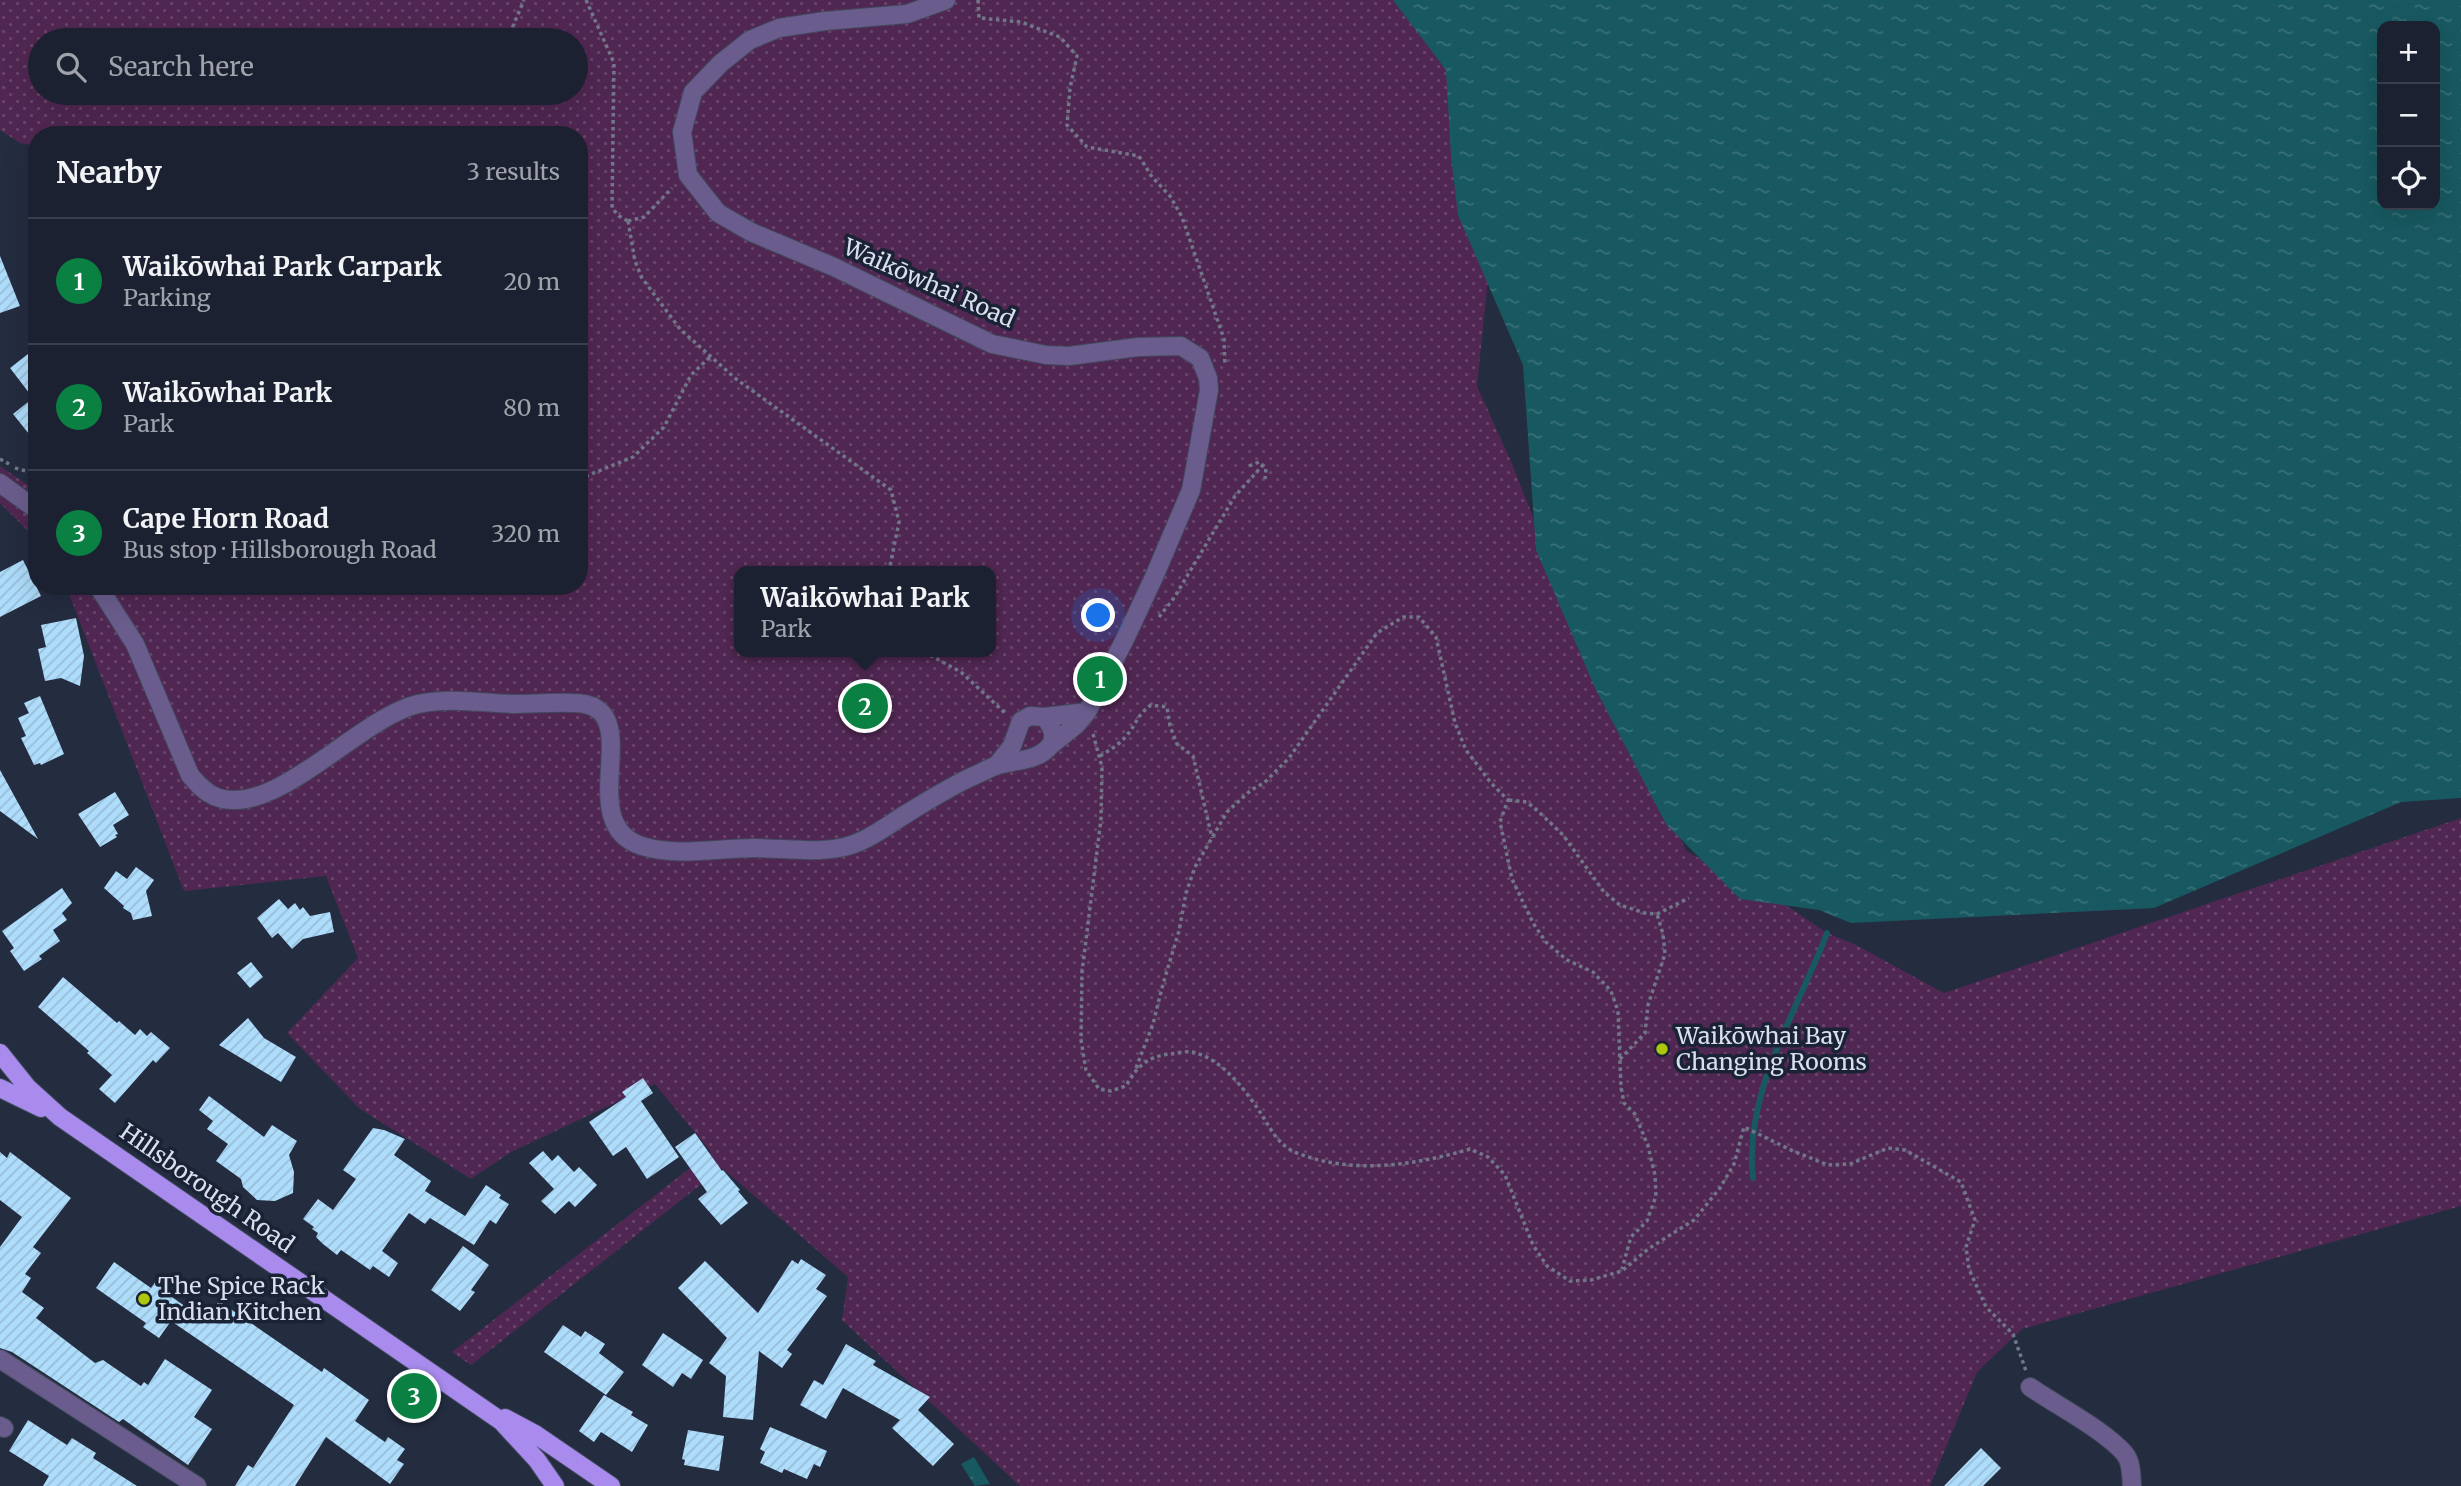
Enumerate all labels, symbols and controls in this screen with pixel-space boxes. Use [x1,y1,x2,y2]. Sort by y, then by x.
map controls [2377,21,2440,210]
button: + [2377,21,2440,84]
search box [28,28,588,105]
icon: search [52,48,90,86]
text: Search here [108,50,254,83]
button: − [2377,84,2440,147]
button: locate [2377,147,2440,210]
text: Nearby [56,153,162,191]
text: 3 results [467,157,560,186]
street label: Waikōwhai Road [838,231,1020,333]
text: Waikōwhai Park Carpark [123,250,442,283]
text: 1 [74,267,84,296]
text: 20 m [504,267,560,296]
text: Parking [123,283,211,312]
text: Waikōwhai Park [123,376,332,409]
text: 2 [72,393,86,422]
text: 80 m [503,393,560,422]
text: Park [123,409,174,438]
text: Cape Horn Road [123,502,329,535]
text: 3 [72,519,86,548]
text: 320 m [491,519,560,548]
text: Bus stop · Hillsborough Road [123,535,436,564]
popup [734,566,996,657]
text: Waikōwhai Park [760,581,970,614]
your location [1081,598,1115,632]
text: Park [760,614,812,643]
pin: 1 [1077,653,1123,705]
pin: 2 [842,680,888,732]
place label: Waikōwhai Bay Changing Rooms [1675,1021,1867,1076]
marker: Waikōwhai Bay Changing Rooms [1654,1041,1670,1057]
street label: Hillsborough Road [115,1117,300,1259]
place label: The Spice Rack Indian Kitchen [158,1271,325,1326]
marker: The Spice Rack Indian Kitchen [136,1291,152,1307]
pin: 3 [391,1370,437,1422]

